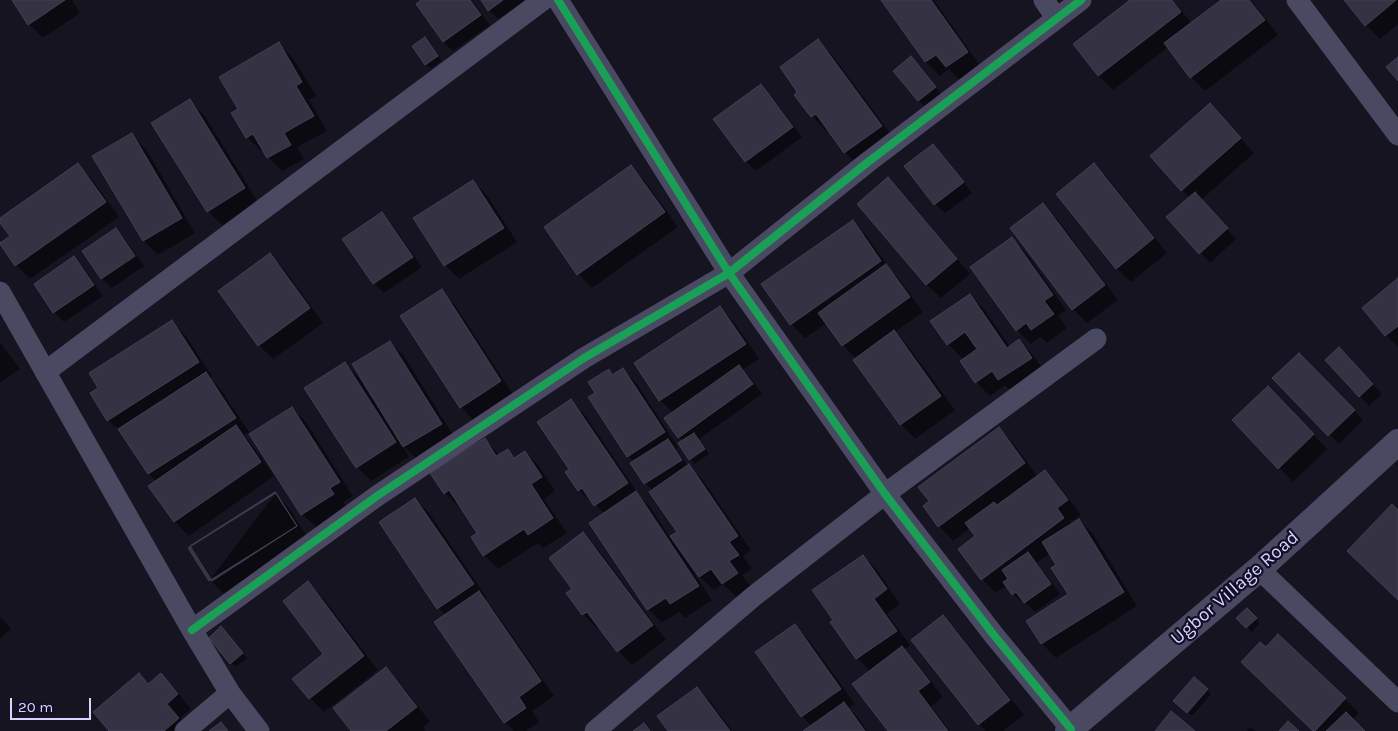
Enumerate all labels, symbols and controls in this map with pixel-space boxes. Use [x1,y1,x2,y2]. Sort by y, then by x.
street label: Ugbor Village Road [1166,526,1304,650]
scale bar [12,688,94,720]
text: 20 m [18,698,53,716]

